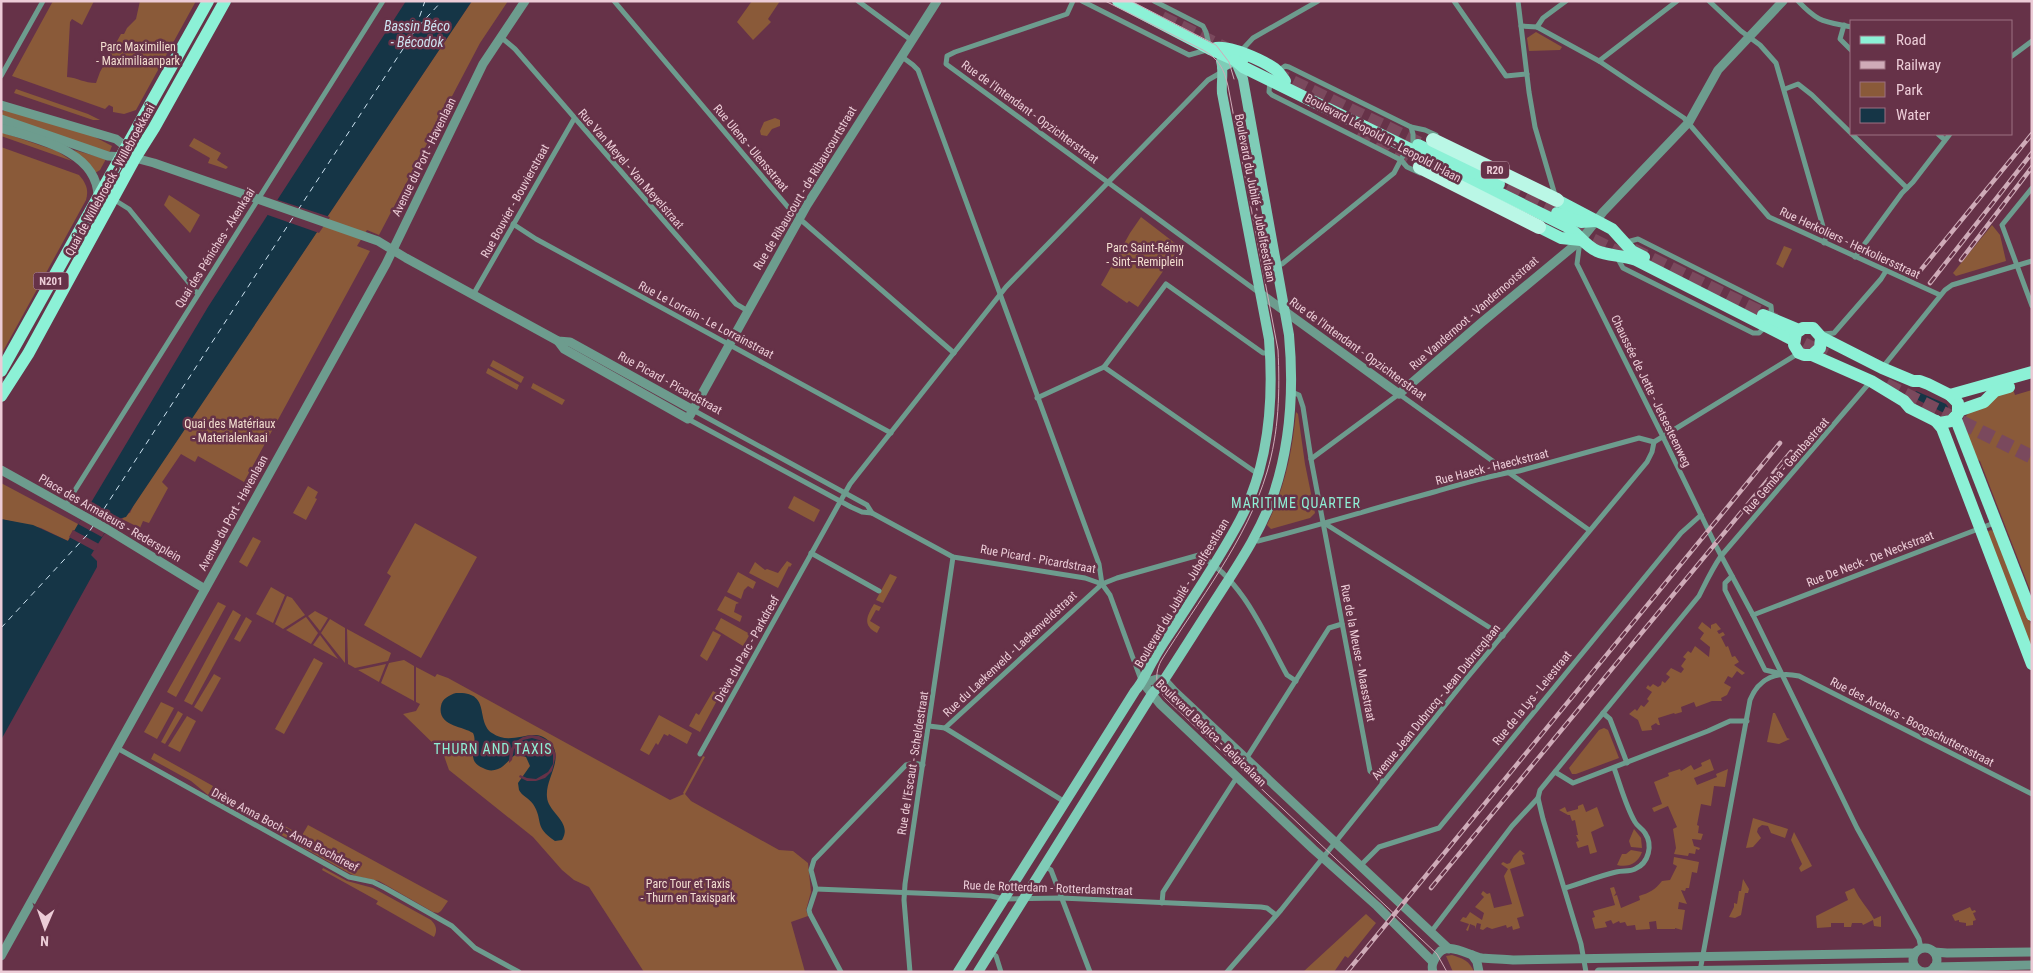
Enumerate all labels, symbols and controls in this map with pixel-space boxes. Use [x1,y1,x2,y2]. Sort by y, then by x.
water label: Bassin Béco - Bécodok [384,18,450,50]
legend [1850,20,2013,135]
text: Road [1896,31,1926,49]
park label: Parc Maximilien - Maximiliaanpark [96,40,181,68]
text: Railway [1896,56,1941,74]
street label: Rue de l'Intendant - Opzichterstraat [959,58,1102,167]
text: Park [1896,81,1923,99]
street label: Boulevard Léopold II - Leopold II-laan [1303,91,1464,185]
street label: Avenue du Port - Havenlaan [389,95,459,219]
street label: Quai de Willebroeck - Willebroekkaai [62,102,158,258]
street label: Rue Ulens - Ulensstraat [710,102,792,195]
street label: Rue de Ribaucourt - de Ribaucourtstraat [751,103,860,272]
street label: Rue Van Meyel - Van Meyelstraat [575,106,687,232]
text: Water [1896,106,1931,124]
street label: Boulevard du Jubilé - Jubelfeestlaan [1232,113,1278,284]
street label: Rue Bouvier - Bouvierstraat [478,141,552,260]
road number: R20 [1481,162,1509,178]
street label: Quai des Péniches - Akenkaai [172,185,258,311]
street label: Rue Herkoliers - Herkoliersstraat [1778,204,1923,282]
park label: Parc Saint-Rémy - Sint–Remiplein [1106,241,1184,269]
street label: Rue Vandernoot - Vandernootstraat [1407,253,1542,373]
road number: N201 [34,272,68,290]
street label: Rue Le Lorrain - Le Lorrainstraat [636,278,776,362]
street label: Rue de l'Intendant - Opzichterstraat [1287,295,1430,404]
street label: Chaussée de Jette - Jetsesteenweg [1608,313,1694,469]
street label: Rue Picard - Picardstraat [615,349,725,418]
street label: Rue Gemba - Gembastraat [1740,415,1832,517]
park label: Quai des Matériaux - Materialenkaai [184,417,276,445]
street label: Rue Haeck - Haeckstraat [1434,446,1550,488]
street label: Avenue du Port - Havenlaan [195,453,271,573]
street label: Place des Armateurs - Redersplein [36,471,184,565]
district label: MARITIME QUARTER [1231,495,1361,511]
street label: Boulevard du Jubilé - Jubelfeestlaan [1132,516,1232,670]
street label: Rue De Neck - De Neckstraat [1804,528,1936,590]
street label: Rue Picard - Picardstraat [979,542,1097,576]
street label: Rue de la Meuse - Maasstraat [1338,583,1378,723]
street label: Rue du Laekenveld - Laekenveldstraat [940,588,1080,720]
street label: Drève du Parc - Parkdreef [712,593,782,705]
street label: Avenue Jean Dubrucq - Jean Dubrucqlaan [1369,621,1503,783]
street label: Rue de la Lys - Leiestraat [1490,648,1575,748]
street label: Rue des Archers - Boogschuttersstraat [1828,674,1997,770]
street label: Boulevard Belgica - Belgicalaan [1153,677,1269,790]
street label: Rue de l'Escaut - Scheldestraat [895,690,931,836]
district label: THURN AND TAXIS [433,741,553,757]
street label: Drève Anna Boch - Anna Bochdreef [209,785,361,875]
park label: Parc Tour et Taxis - Thurn en Taxispark [640,877,736,905]
street label: Rue de Rotterdam - Rotterdamstraat [963,878,1133,898]
north arrow [20,903,70,953]
text: N [40,933,49,949]

